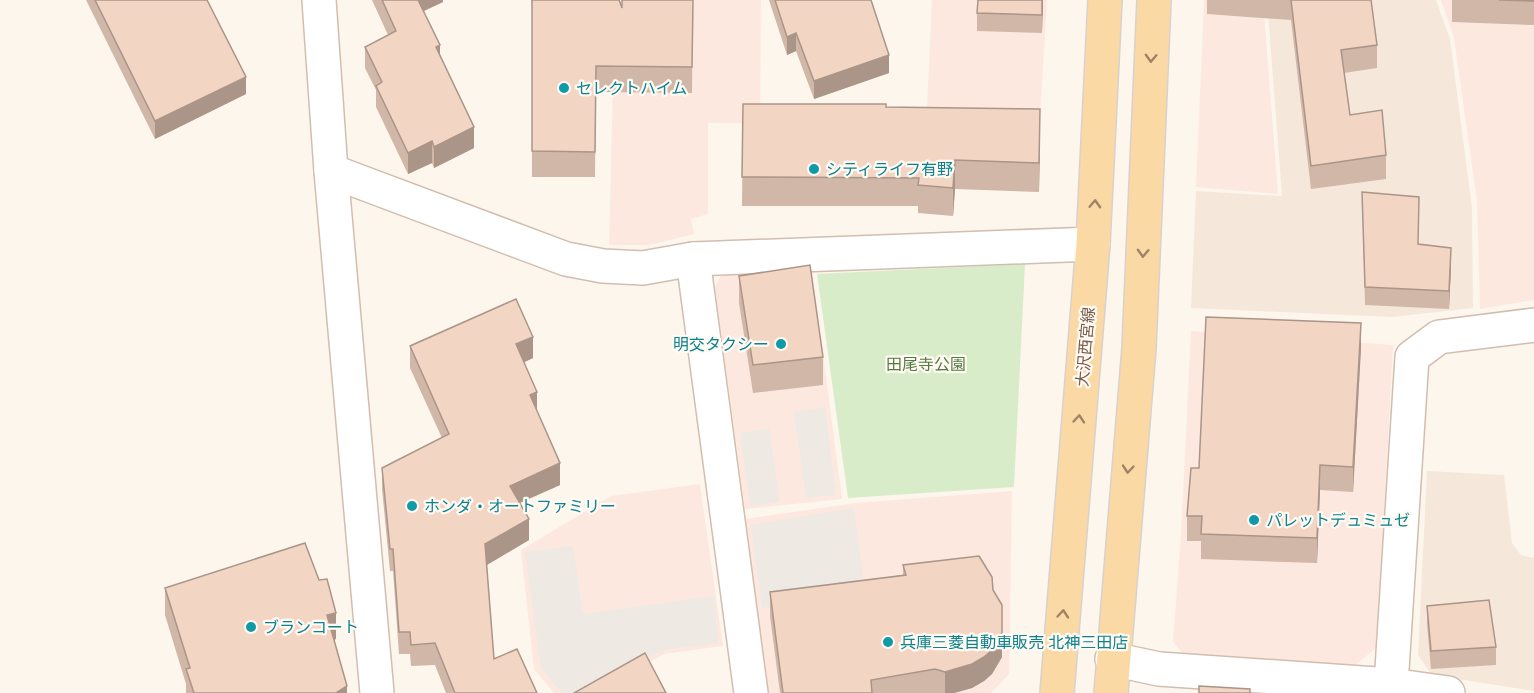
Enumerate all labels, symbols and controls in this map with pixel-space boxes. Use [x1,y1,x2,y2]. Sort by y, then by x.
one-way arrow [1145,54,1158,63]
place label: セレクトハイム [576,78,687,98]
marker: セレクトハイム [557,81,571,95]
place label: シティライフ有野 [826,159,953,179]
marker: シティライフ有野 [807,162,821,176]
one-way arrow [1089,199,1102,208]
one-way arrow [1136,249,1149,258]
street label: 大沢西宮線 [1072,306,1098,388]
place label: 明交タクシー [673,334,769,354]
marker: 明交タクシー [774,337,788,351]
park label: 田尾寺公園 [886,354,966,374]
one-way arrow [1072,415,1085,424]
one-way arrow [1122,464,1135,473]
place label: ホンダ・オートファミリー [424,496,616,516]
marker: ホンダ・オートファミリー [405,499,419,513]
place label: パレットデュミュゼ [1266,510,1410,530]
marker: パレットデュミュゼ [1247,513,1261,527]
one-way arrow [1057,609,1070,618]
place label: ブランコート [263,617,359,637]
marker: ブランコート [244,620,258,634]
place label: 兵庫三菱自動車販売 北神三田店 [900,632,1128,652]
marker: 兵庫三菱自動車販売 北神三田店 [881,635,895,649]

